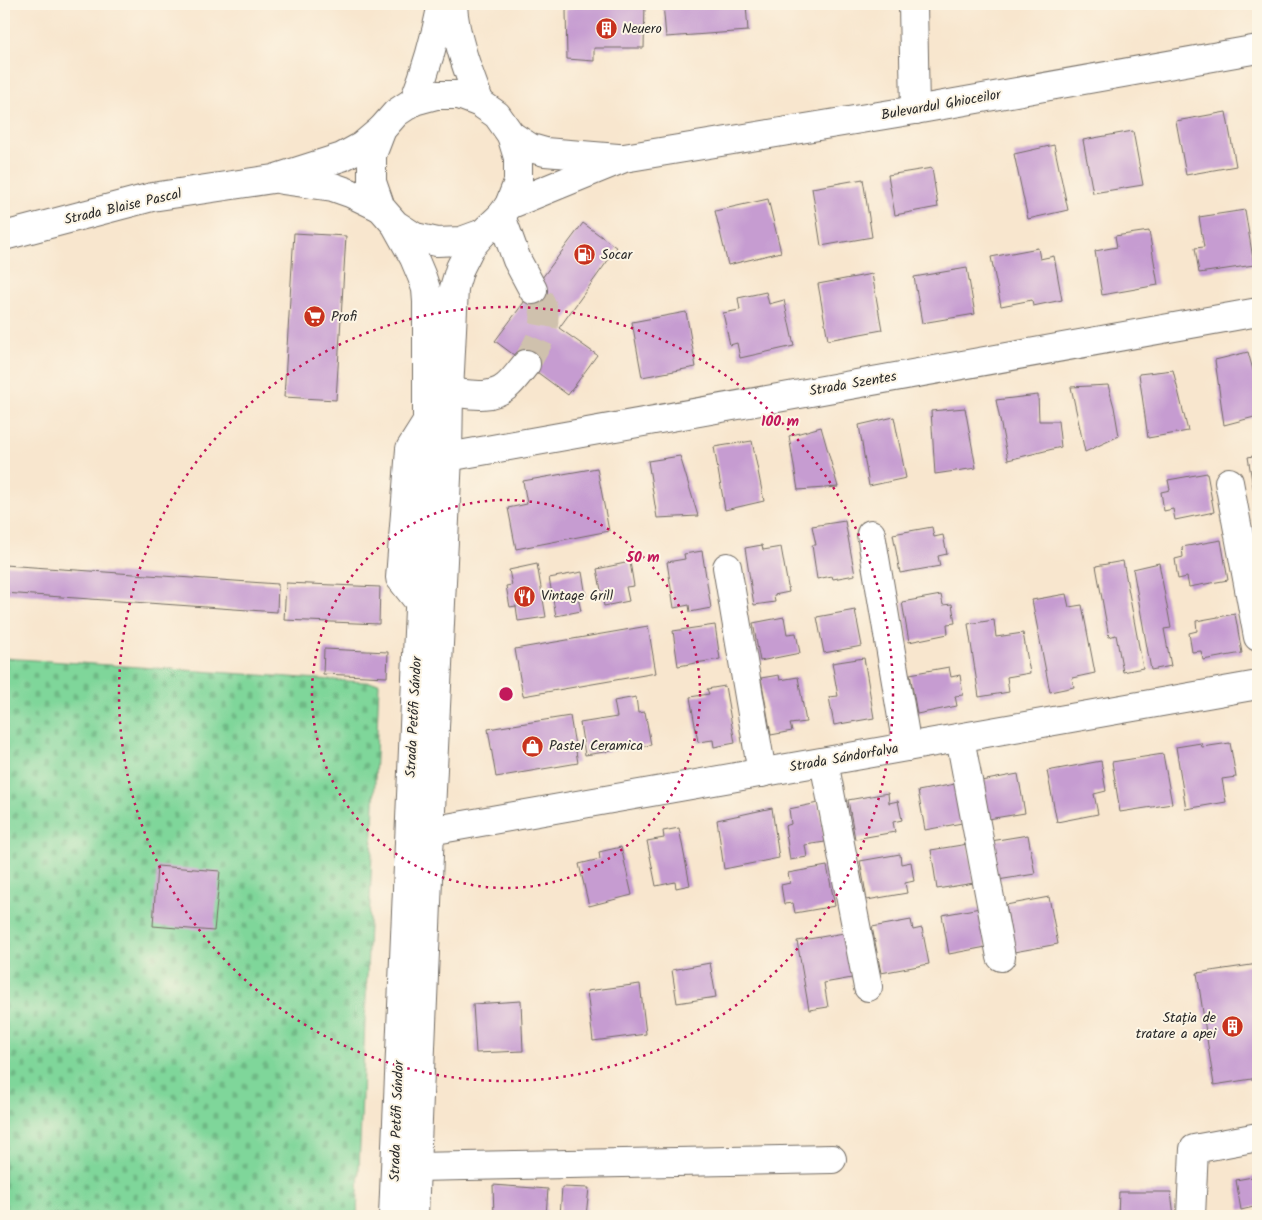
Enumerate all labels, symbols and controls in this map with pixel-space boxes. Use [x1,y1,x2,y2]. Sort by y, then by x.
building icon: Neuero [594,17,618,41]
place label: Neuero [622,18,662,40]
street label: Bulevardul Ghioceilor [879,83,1004,126]
street label: Strada Blaise Pascal [62,183,184,231]
fuel station icon: Socar [573,243,597,267]
place label: Socar [601,244,634,266]
supermarket icon: Profi [303,305,327,329]
place label: Profi [331,306,358,328]
street label: Strada Szentes [808,365,898,402]
text: 100 m [761,410,799,434]
text: 50 m [625,546,660,570]
restaurant icon: Vintage Grill [513,584,537,608]
place label: Vintage Grill [541,585,614,607]
street label: Strada Petőfi Sándor [400,654,428,778]
centre of rings [497,685,515,703]
shop icon: Pastel Ceramica [521,734,545,758]
place label: Pastel Ceramica [549,735,643,757]
street label: Strada Sándorfalva [788,738,900,778]
place label: Stația de tratare a apei [1136,1007,1217,1045]
building icon: Stația de tratare a apei [1220,1014,1244,1038]
street label: Strada Petőfi Sándor [384,1059,410,1182]

